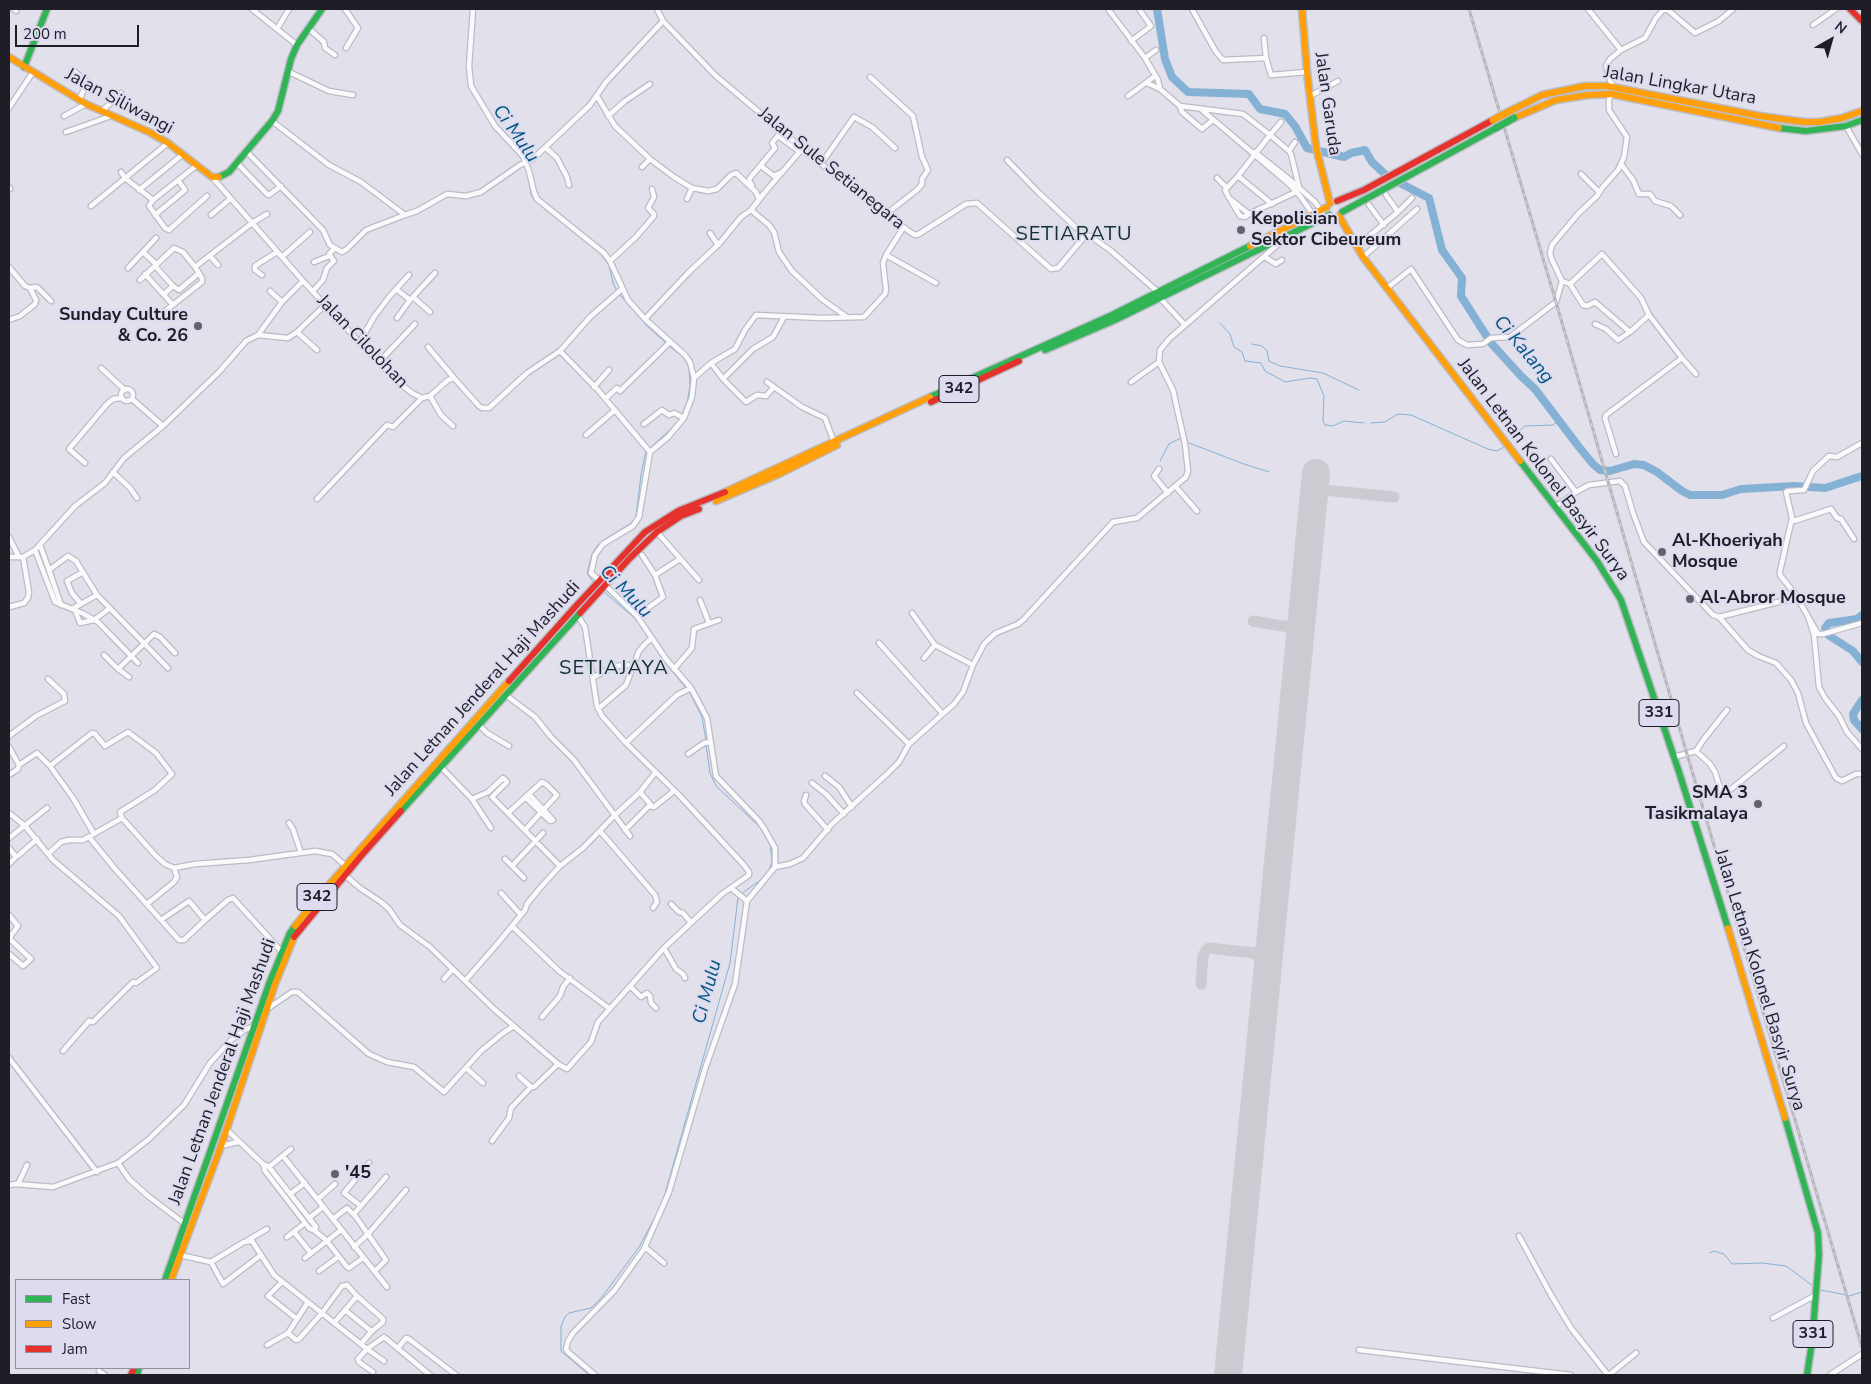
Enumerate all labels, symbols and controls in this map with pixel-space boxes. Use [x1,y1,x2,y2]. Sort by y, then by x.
scale bar [18,15,141,47]
north arrow [1806,15,1856,65]
text: N [1831,17,1851,38]
text: 200 m [23,24,67,44]
street label: Jalan Garuda [1309,51,1345,157]
street label: Jalan Lingkar Utara [1602,62,1758,110]
street label: Jalan Siliwangi [61,64,177,140]
water label: Ci Mulu [487,101,543,167]
street label: Jalan Sule Setianegara [753,103,909,235]
place label: Kepolisian Sektor Cibeureum [1251,209,1401,252]
district label: SETIARATU [1014,223,1134,247]
marker: Kepolisian Sektor Cibeureum [1235,224,1247,236]
street label: Jalan Cilolohan [312,291,412,393]
place label: Sunday Culture & Co. 26 [59,305,188,348]
water label: Ci Kalang [1488,311,1558,389]
marker: Sunday Culture & Co. 26 [192,320,204,332]
street label: Jalan Letnan Kolonel Basyir Surya [1452,355,1634,585]
road number: 342 [939,376,979,402]
place label: Al-Khoeriyah Mosque [1672,531,1783,574]
marker: Al-Khoeriyah Mosque [1656,546,1668,558]
water label: Ci Mulu [594,561,656,623]
street label: Jalan Letnan Jenderal Haji Mashudi [381,577,585,801]
place label: Al-Abror Mosque [1700,588,1846,610]
marker: Al-Abror Mosque [1684,593,1696,605]
district label: SETIAJAYA [558,657,670,681]
road number: 331 [1639,700,1679,726]
place label: SMA 3 Tasikmalaya [1645,783,1748,826]
marker: SMA 3 Tasikmalaya [1752,798,1764,810]
street label: Jalan Letnan Kolonel Basyir Surya [1709,846,1809,1114]
road number: 342 [297,884,337,910]
street label: Jalan Letnan Jenderal Haji Mashudi [165,936,281,1208]
water label: Ci Mulu [689,958,727,1026]
place label: '45 [345,1163,371,1185]
marker: '45 [329,1168,341,1180]
legend [15,1279,190,1369]
text: Fast [62,1289,90,1309]
text: Slow [62,1314,96,1334]
road number: 331 [1793,1320,1833,1348]
text: Jam [62,1339,88,1359]

